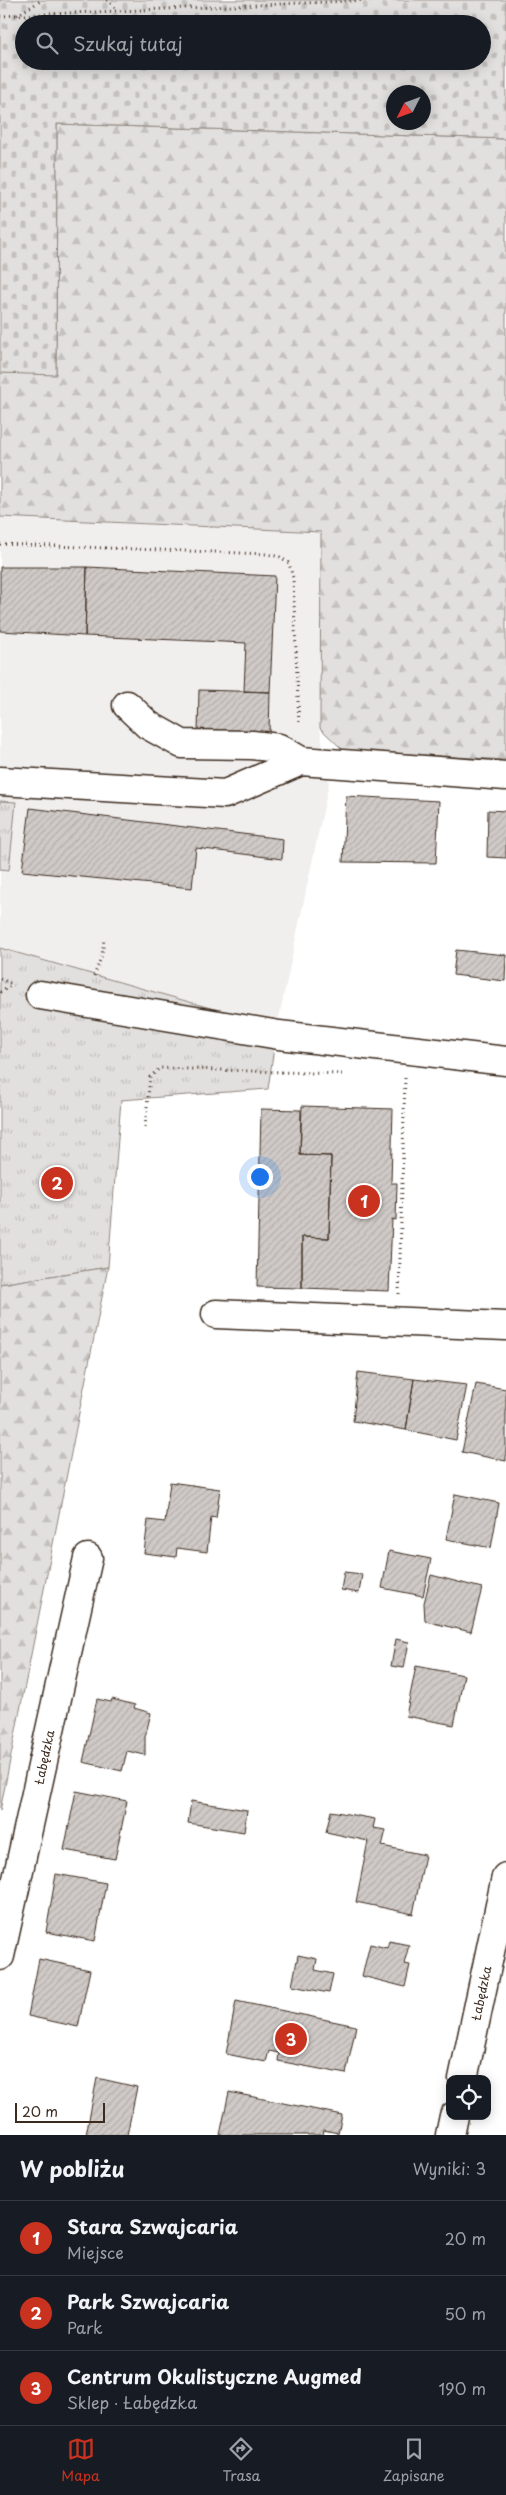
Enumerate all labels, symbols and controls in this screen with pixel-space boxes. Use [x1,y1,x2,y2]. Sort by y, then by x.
search box [15,15,491,70]
icon: search [33,29,61,57]
text: Szukaj tutaj [73,29,183,57]
north arrow [386,85,431,130]
pin: 2 [41,1164,73,1202]
your location [247,1164,273,1190]
pin: 1 [348,1182,380,1220]
street label: Łabędzka [29,1728,59,1787]
street label: Łabędzka [466,1964,496,2023]
pin: 3 [275,2020,307,2058]
map controls [446,2075,491,2120]
button: locate [446,2075,491,2120]
scale bar [15,2100,105,2123]
text: 20 m [22,2101,58,2122]
text: W pobliżu [20,2152,125,2184]
text: Wyniki: 3 [413,2156,486,2180]
text: Stara Szwajcaria [67,2212,238,2240]
text: 1 [32,2226,40,2250]
text: 20 m [445,2226,486,2250]
text: Miejsce [67,2240,124,2264]
text: Park Szwajcaria [67,2287,229,2315]
text: 2 [30,2301,42,2325]
text: 50 m [445,2301,486,2325]
text: Park [67,2315,103,2339]
text: Centrum Okulistyczne Augmed [67,2362,361,2390]
text: 3 [31,2376,41,2400]
text: 190 m [438,2376,486,2400]
text: Sklep · Łabędzka [67,2390,197,2414]
tab: Mapa [61,2435,100,2486]
tab: Trasa [222,2435,260,2486]
tab: Zapisane [383,2435,445,2486]

